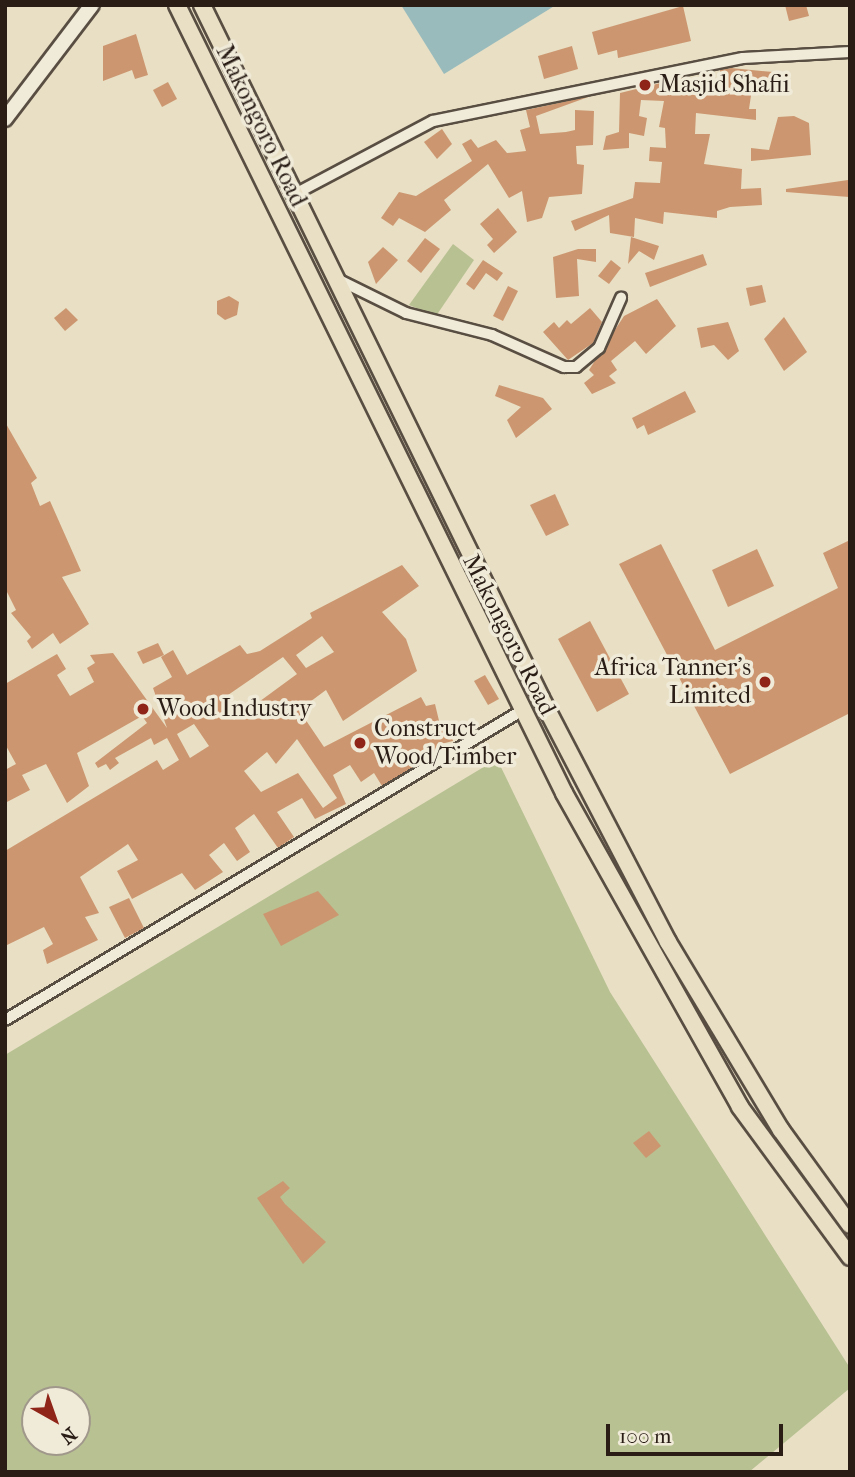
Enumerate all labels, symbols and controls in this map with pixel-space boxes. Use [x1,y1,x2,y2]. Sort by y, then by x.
street label: Makongoro Road [209,40,313,212]
place label: Masjid Shafii [659,71,790,99]
marker: Masjid Shafii [637,77,653,93]
street label: Makongoro Road [456,550,562,720]
place label: Africa Tanner's Limited [595,654,751,710]
marker: Africa Tanner's Limited [757,674,773,690]
place label: Wood Industry [157,695,312,723]
marker: Wood Industry [135,701,151,717]
place label: Construct Wood/Timber [374,715,517,771]
marker: Construct Wood/Timber [352,735,368,751]
north arrow [21,1386,91,1456]
scale bar [610,1410,787,1454]
text: N [56,1422,81,1449]
text: 100 m [619,1424,672,1448]

